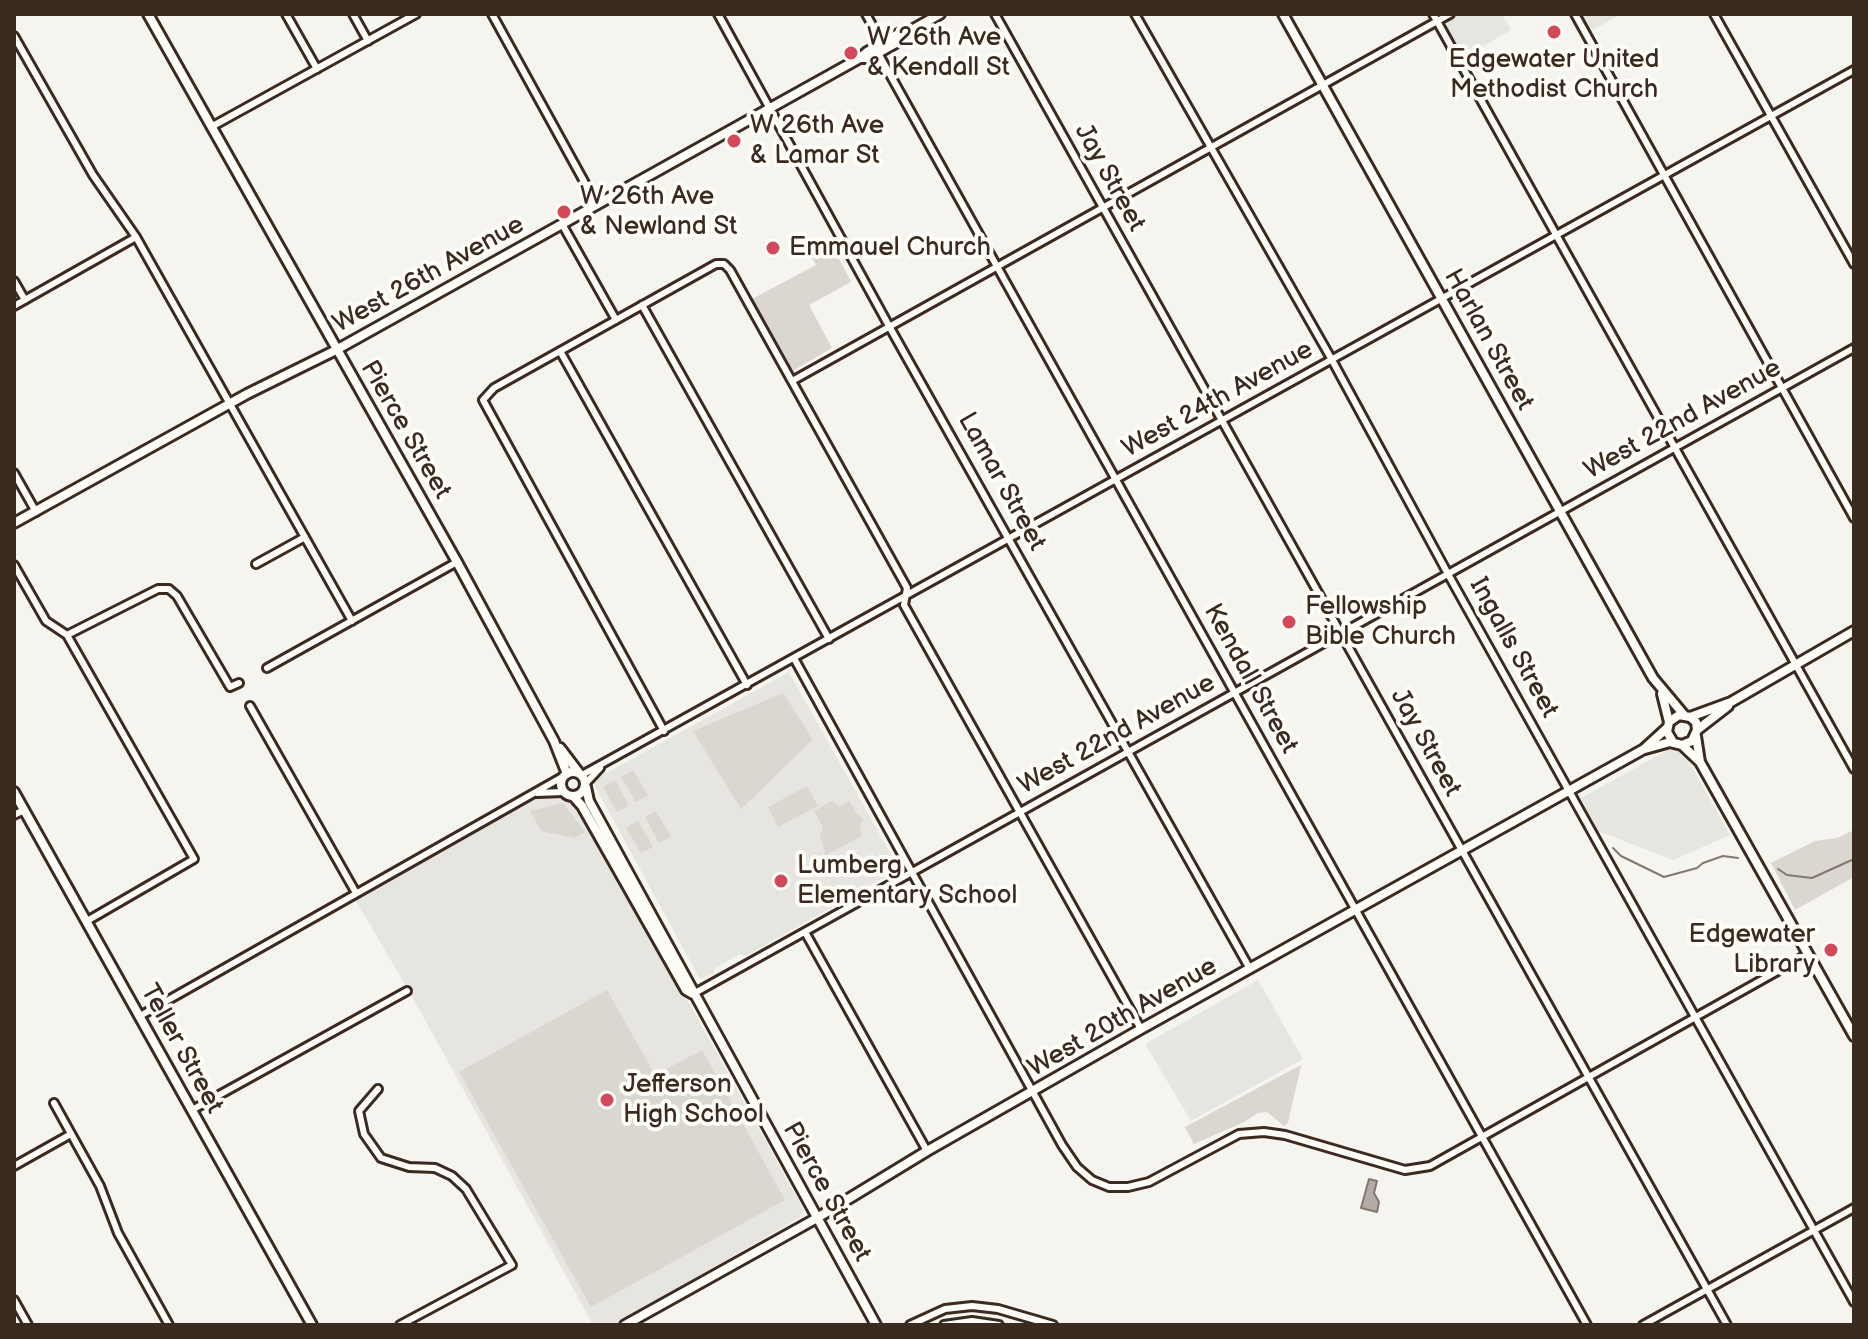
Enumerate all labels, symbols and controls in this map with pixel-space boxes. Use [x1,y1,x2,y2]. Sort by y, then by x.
place label: W 26th Ave & Kendall St [867,22,1010,84]
marker: Edgewater United Methodist Church [1545,23,1563,41]
marker: W 26th Ave & Kendall St [842,44,860,62]
place label: Edgewater United Methodist Church [1449,44,1659,106]
place label: W 26th Ave & Lamar St [750,110,884,172]
street label: Jay Street [1067,119,1151,237]
marker: W 26th Ave & Lamar St [725,132,743,150]
place label: W 26th Ave & Newland St [580,181,737,242]
marker: W 26th Ave & Newland St [555,203,573,221]
street label: West 26th Avenue [328,210,530,340]
place label: Emmauel Church [789,232,991,264]
marker: Emmauel Church [764,239,782,257]
street label: Harlan Street [1436,264,1540,416]
street label: West 24th Avenue [1117,335,1319,465]
street label: West 22nd Avenue [1579,353,1787,487]
street label: Pierce Street [353,355,457,505]
street label: Lamar Street [950,408,1052,556]
street label: Ingalls Street [1462,572,1564,724]
place label: Fellowship Bible Church [1305,591,1456,652]
street label: Kendall Street [1196,599,1304,759]
marker: Fellowship Bible Church [1280,613,1298,631]
street label: West 22nd Avenue [1013,668,1221,802]
street label: Jay Street [1383,684,1467,802]
place label: Lumberg Elementary School [797,850,1017,912]
marker: Lumberg Elementary School [772,872,790,890]
place label: Edgewater Library [1689,919,1815,980]
marker: Edgewater Library [1822,941,1840,959]
street label: West 20th Avenue [1023,951,1223,1085]
street label: Teller Street [133,979,229,1119]
place label: Jefferson High School [623,1069,764,1130]
marker: Jefferson High School [598,1091,616,1109]
street label: Pierce Street [775,1117,877,1267]

